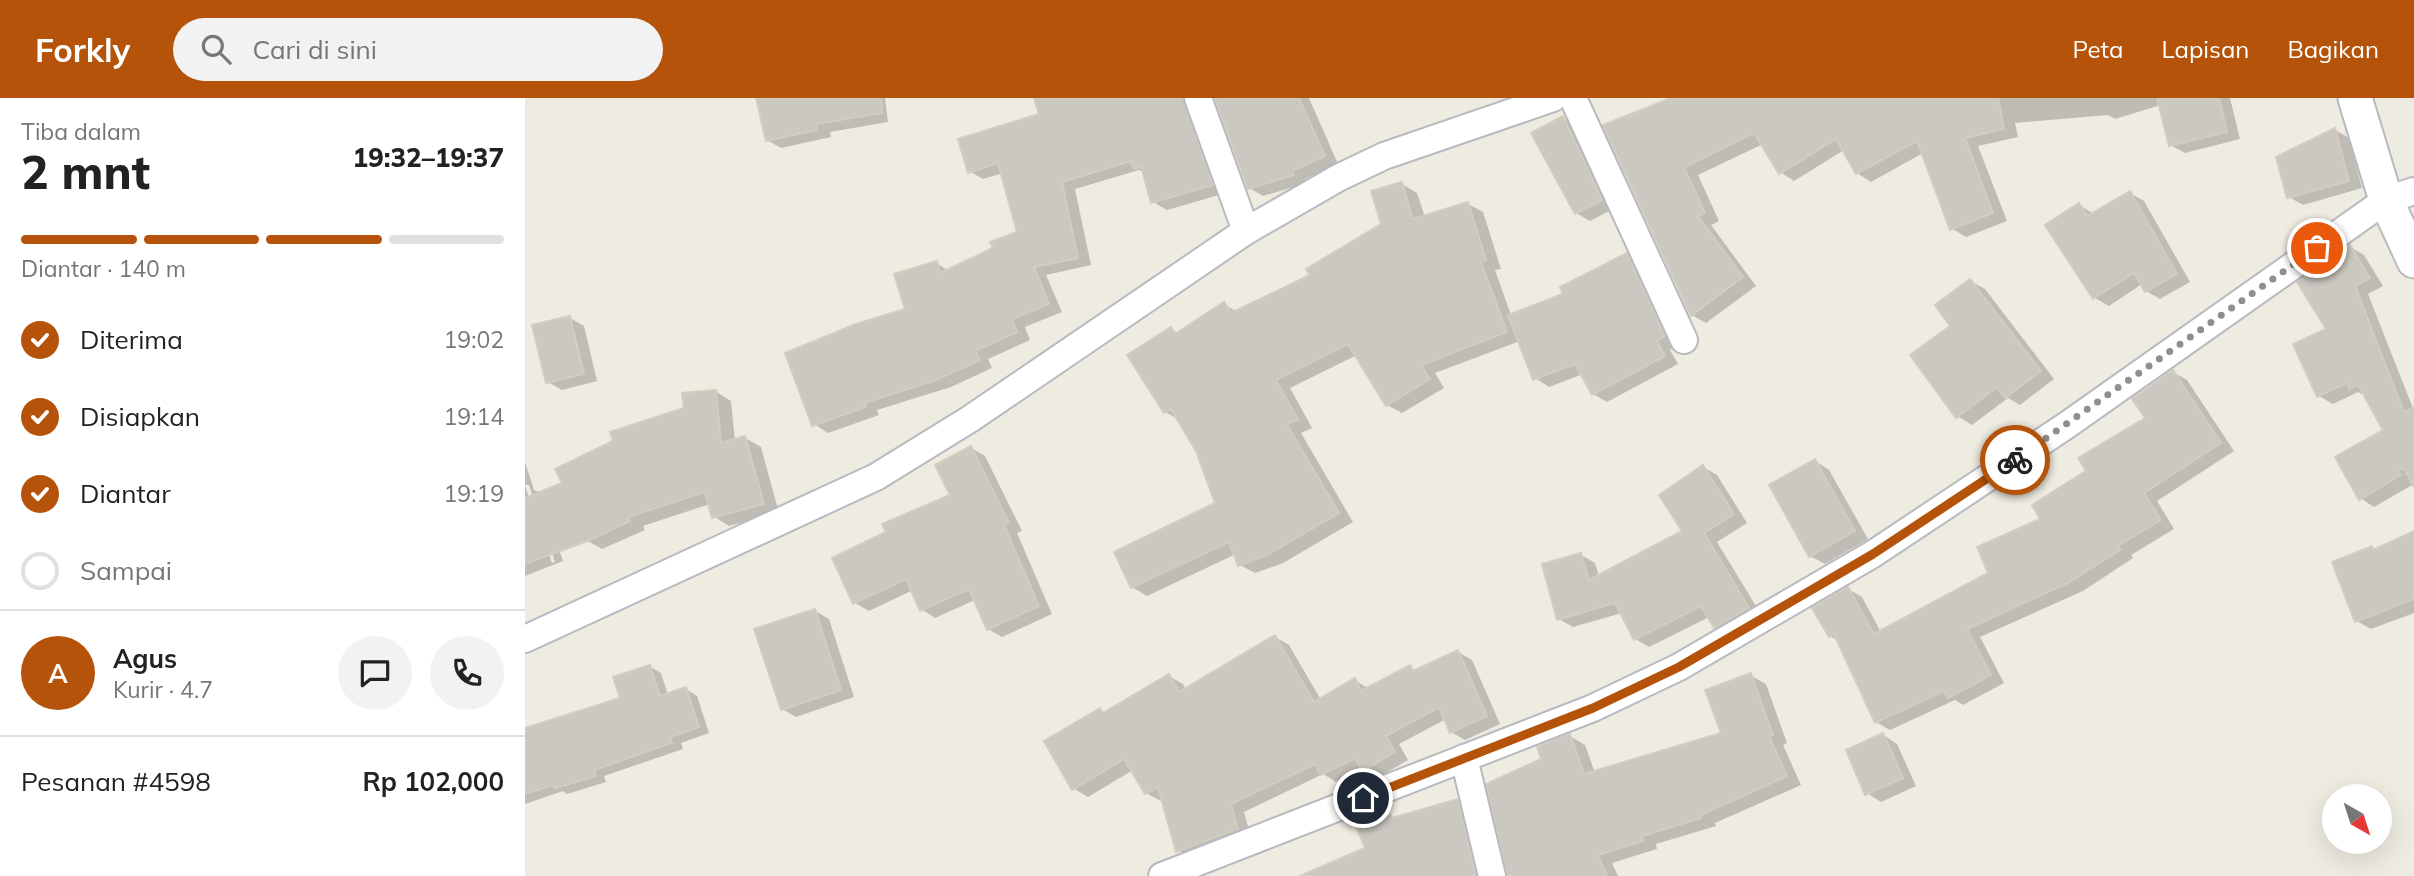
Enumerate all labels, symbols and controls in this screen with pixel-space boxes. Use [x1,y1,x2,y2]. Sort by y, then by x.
search box [173,18,663,81]
text: Forkly [35,29,131,70]
icon: search [197,30,235,68]
text: Cari di sini [253,33,377,66]
text: Peta [2072,34,2123,64]
text: Lapisan [2161,34,2249,64]
text: Bagikan [2287,34,2379,64]
text: Tiba dalam [21,117,141,146]
text: 19:32–19:37 [353,141,504,174]
text: 2 mnt [21,143,150,201]
pin [2287,218,2347,278]
icon: bag [2298,229,2336,267]
text: Diantar · 140 m [21,254,186,283]
icon: check [21,321,59,359]
text: Diterima [80,323,183,356]
text: 19:02 [444,325,504,354]
icon: check [21,398,59,436]
text: Disiapkan [80,400,200,433]
text: 19:14 [444,402,504,431]
courier [1980,425,2050,495]
icon: bike [1996,441,2034,479]
icon: check [21,475,59,513]
text: Diantar [80,477,171,510]
text: 19:19 [444,479,504,508]
text: Sampai [80,554,172,587]
button: chat [338,636,412,710]
button: phone [430,636,504,710]
text: Agus [113,642,177,675]
text: A [48,657,68,690]
text: Kurir · 4.7 [113,675,213,704]
text: Pesanan #4598 [21,765,211,798]
text: Rp 102,000 [362,765,504,798]
pin [1333,768,1393,828]
icon: home [1344,779,1382,817]
north arrow [2322,784,2392,854]
map controls [2322,784,2392,854]

